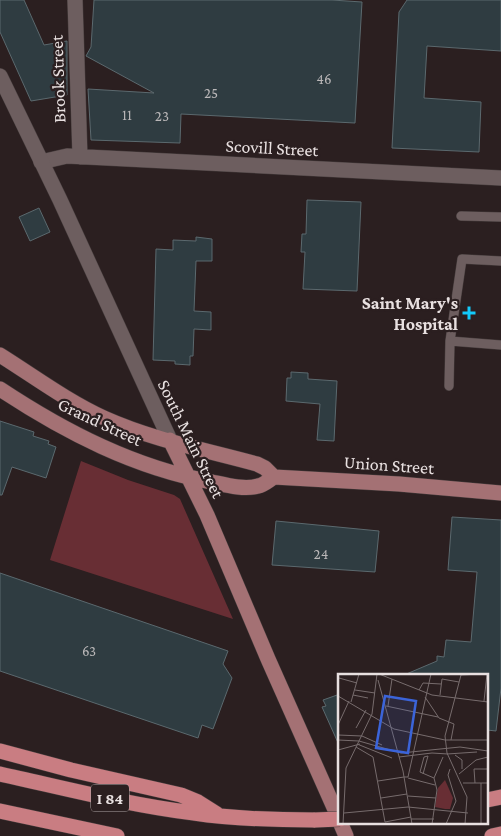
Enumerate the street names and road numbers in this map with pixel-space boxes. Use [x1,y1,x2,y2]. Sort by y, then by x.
street label: Brook Street [46,34,70,123]
street label: Scovill Street [225,136,320,160]
street label: South Main Street [154,377,229,502]
street label: Grand Street [55,394,146,451]
street label: Union Street [343,452,436,478]
road number: I 84 [91,784,129,811]

